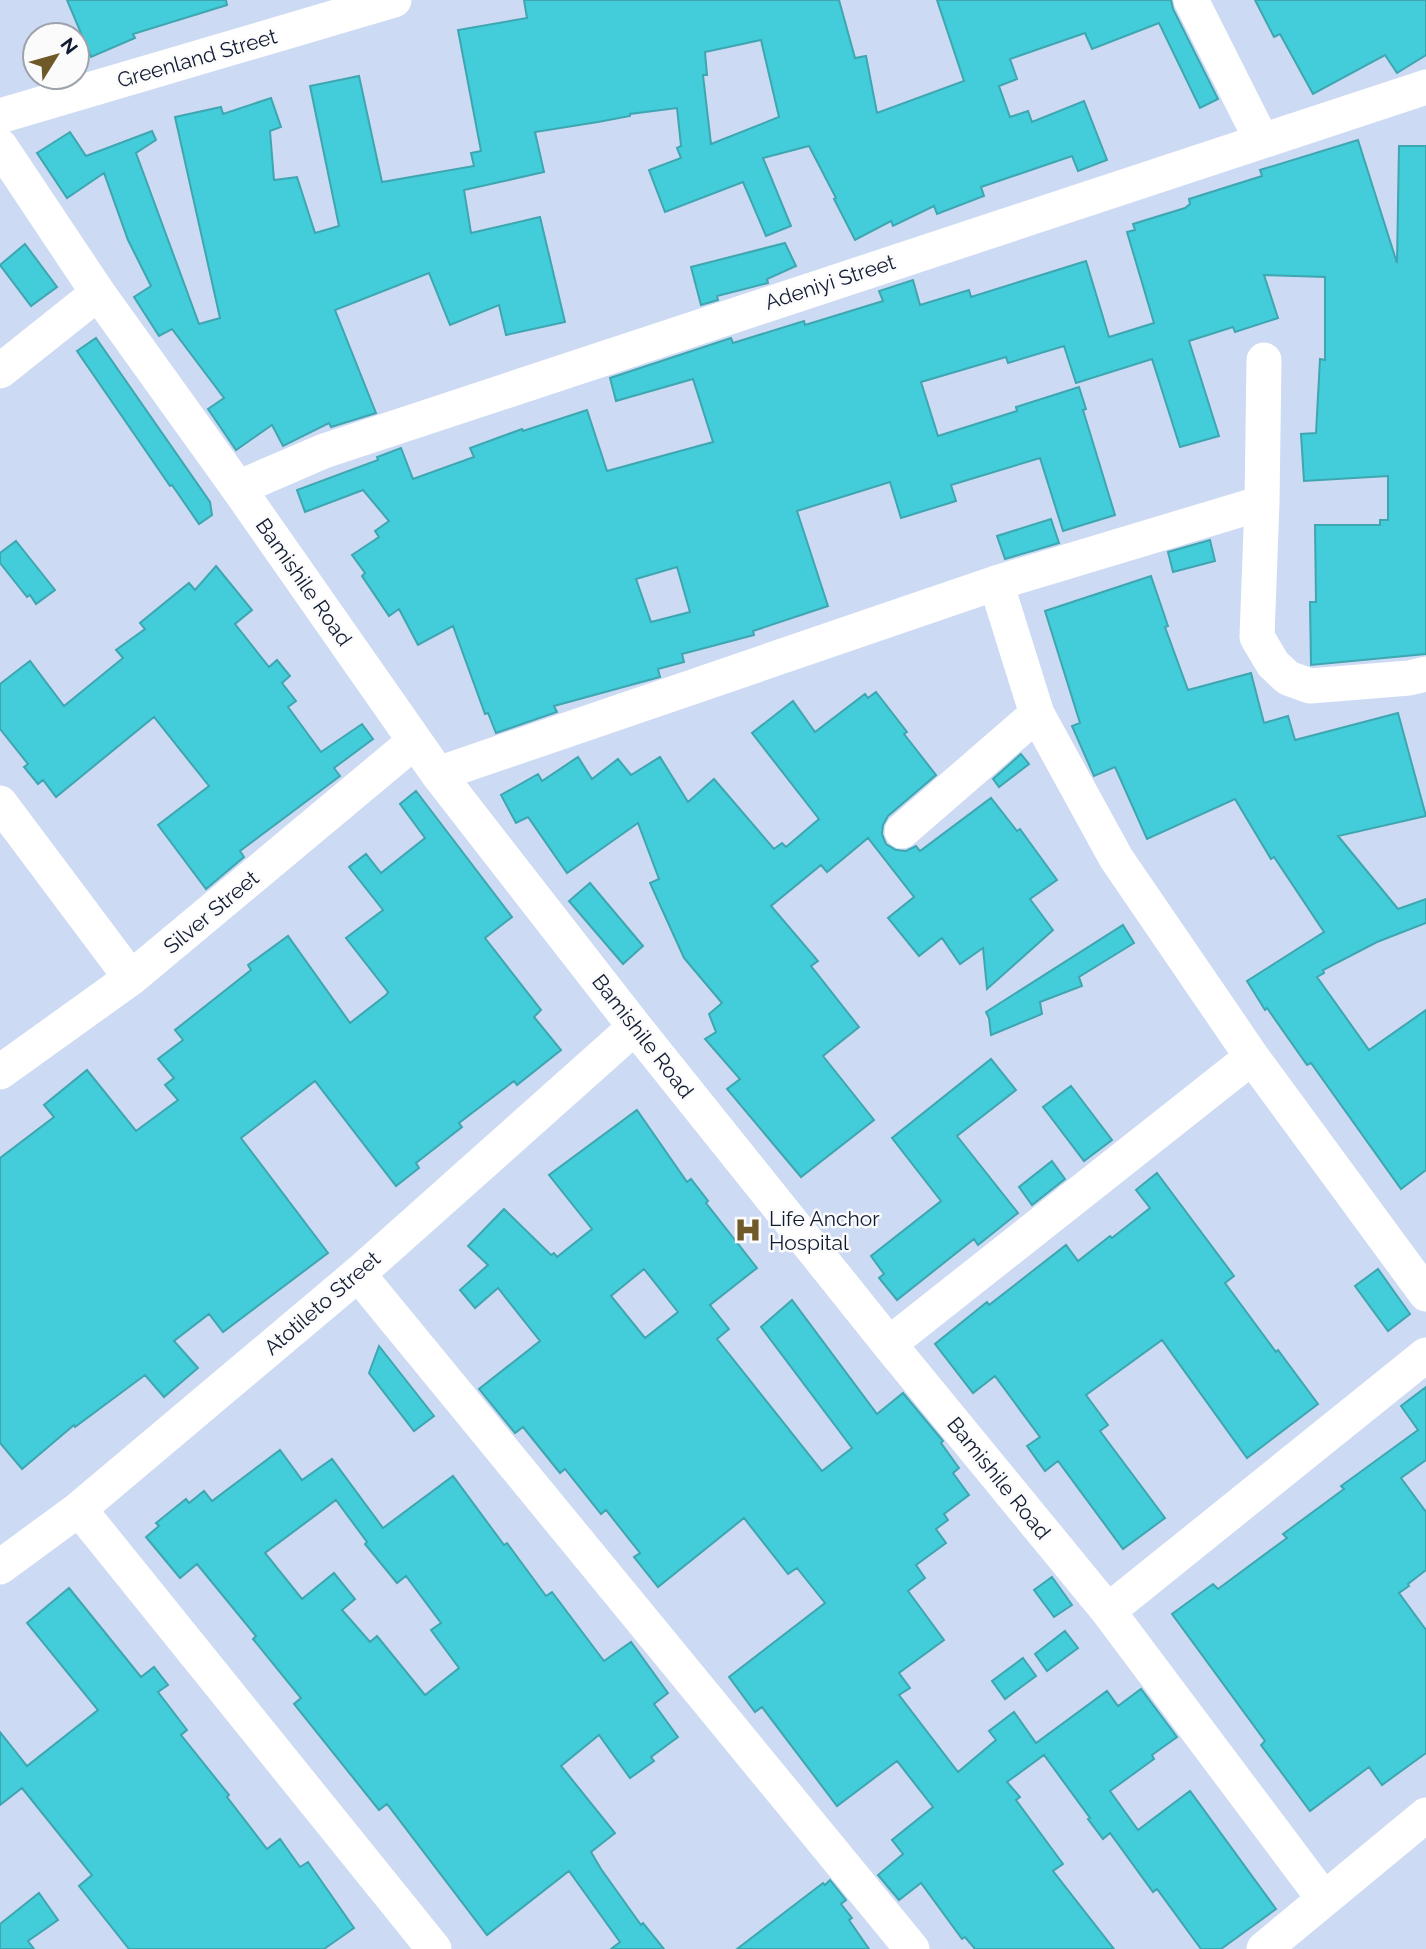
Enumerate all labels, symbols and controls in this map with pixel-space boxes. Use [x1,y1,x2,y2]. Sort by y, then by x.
north arrow [21,21,91,91]
street label: Greenland Street [114,23,280,93]
text: N [56,33,83,58]
street label: Adeniyi Street [762,249,898,315]
street label: Bamishile Road [251,513,357,651]
street label: Silver Street [158,865,264,959]
street label: Bamishile Road [587,969,699,1103]
place label: Life Anchor Hospital [769,1206,880,1255]
hospital icon: Life Anchor Hospital [733,1215,763,1245]
street label: Atotileto Street [259,1246,385,1360]
street label: Bamishile Road [942,1412,1056,1544]

